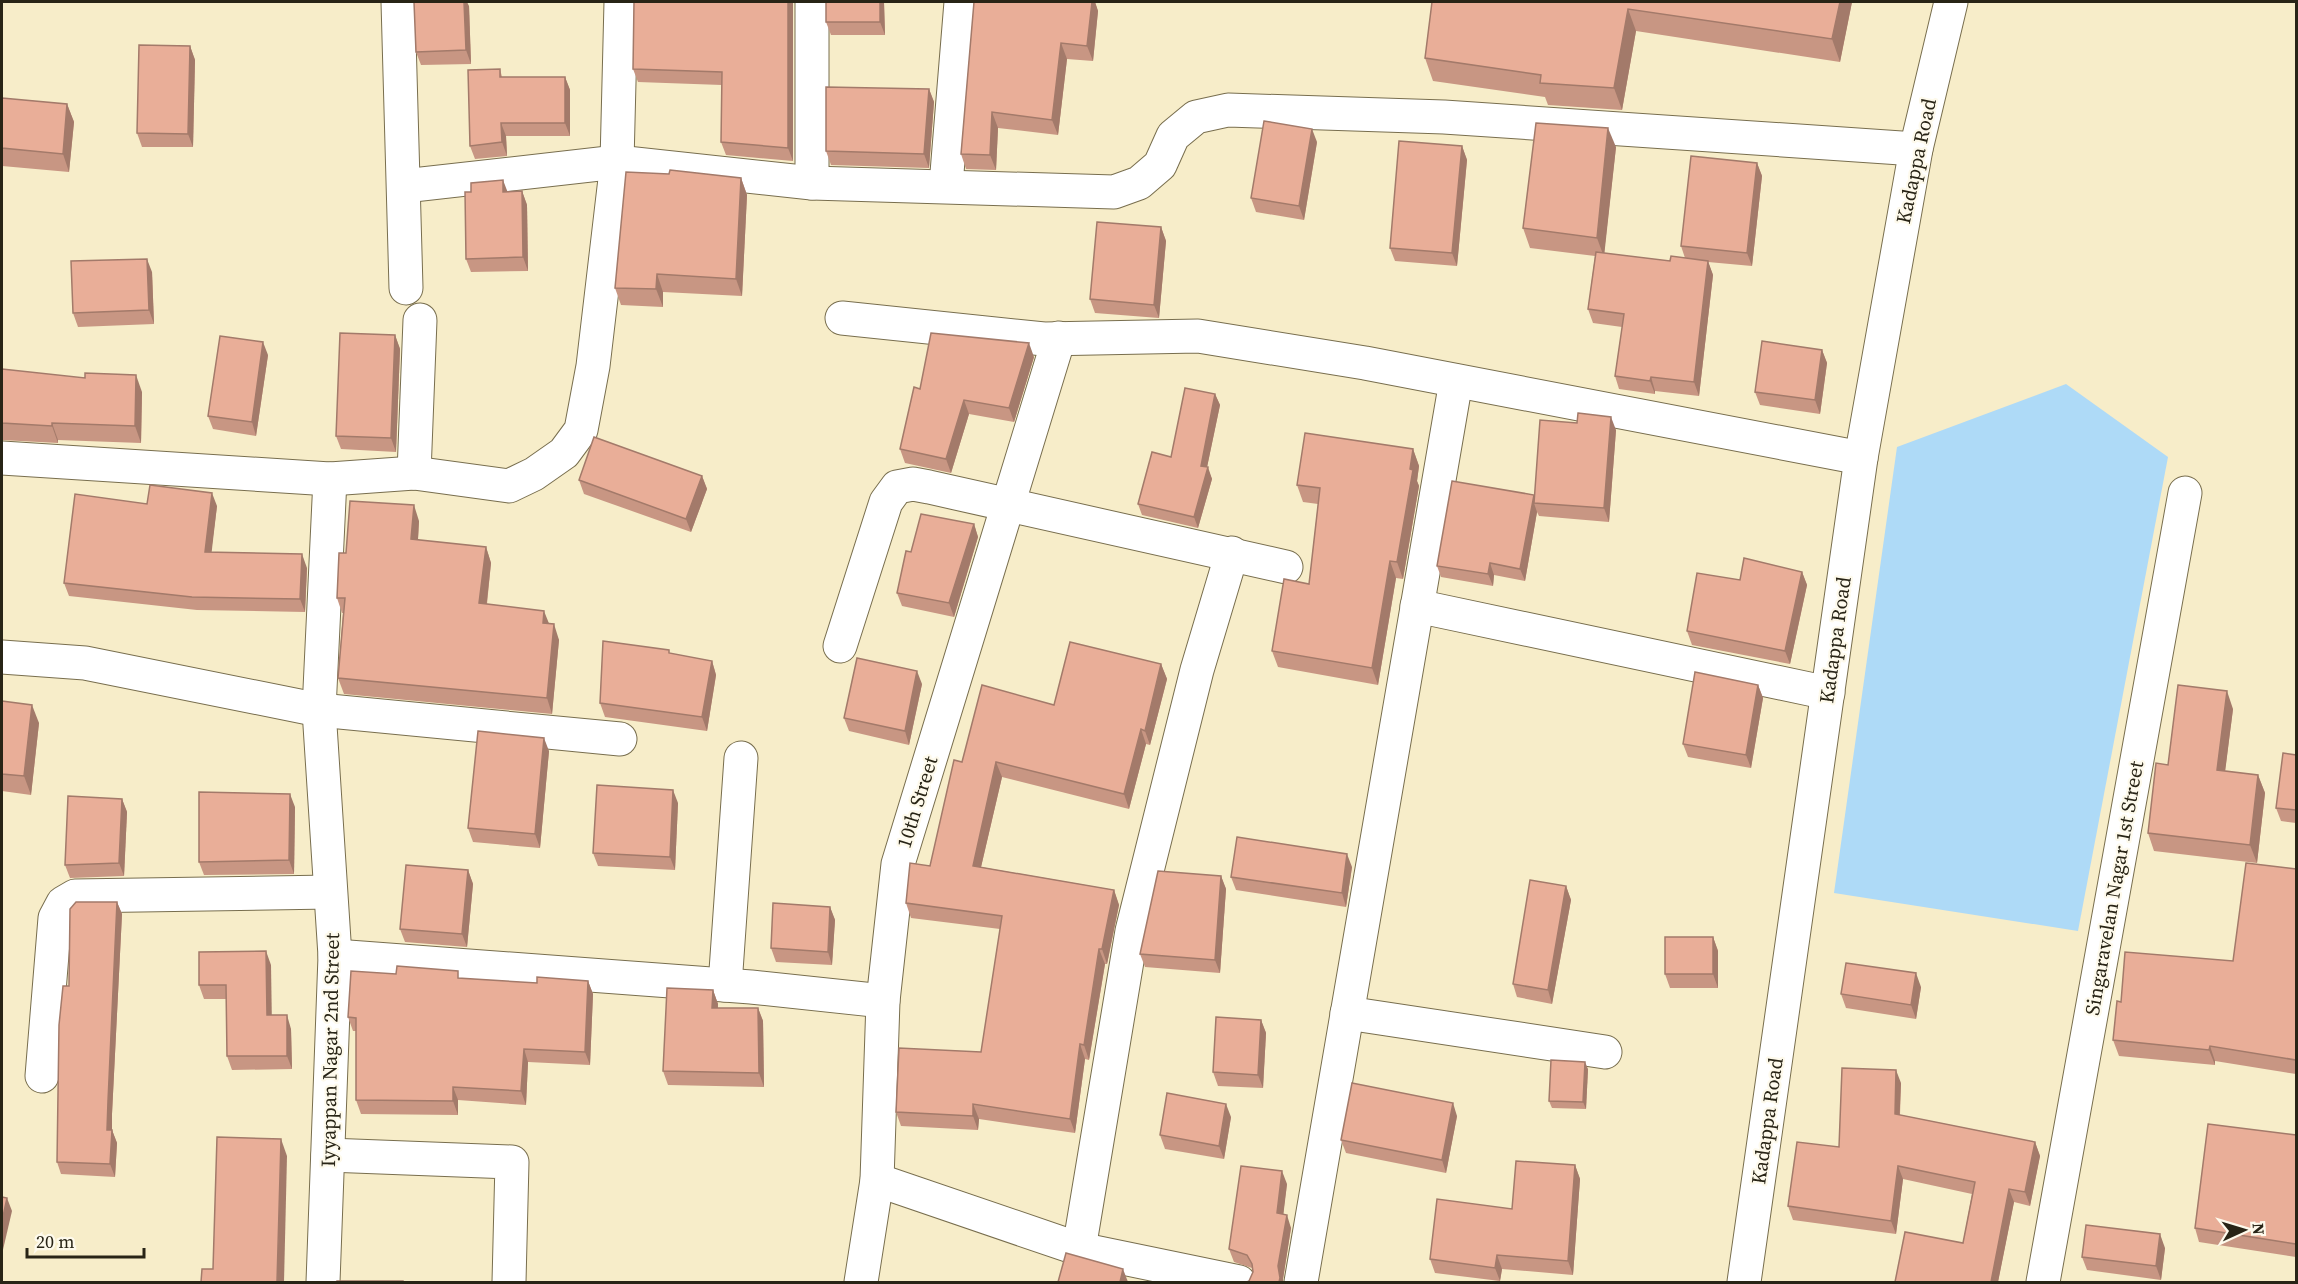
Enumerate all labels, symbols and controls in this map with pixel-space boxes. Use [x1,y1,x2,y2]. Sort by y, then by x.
street label: Kadappa Road [1889,95,1943,226]
street label: Kadappa Road [1812,574,1858,705]
street label: 10th Street [890,752,944,851]
street label: Singaravelan Nagar 1st Street [2078,758,2150,1017]
street label: Iyyappan Nagar 2nd Street [314,932,346,1167]
street label: Kadappa Road [1744,1055,1790,1186]
north arrow [2214,1200,2274,1260]
scale bar [27,1221,144,1259]
text: N [2248,1222,2270,1236]
text: 20 m [36,1229,74,1254]

